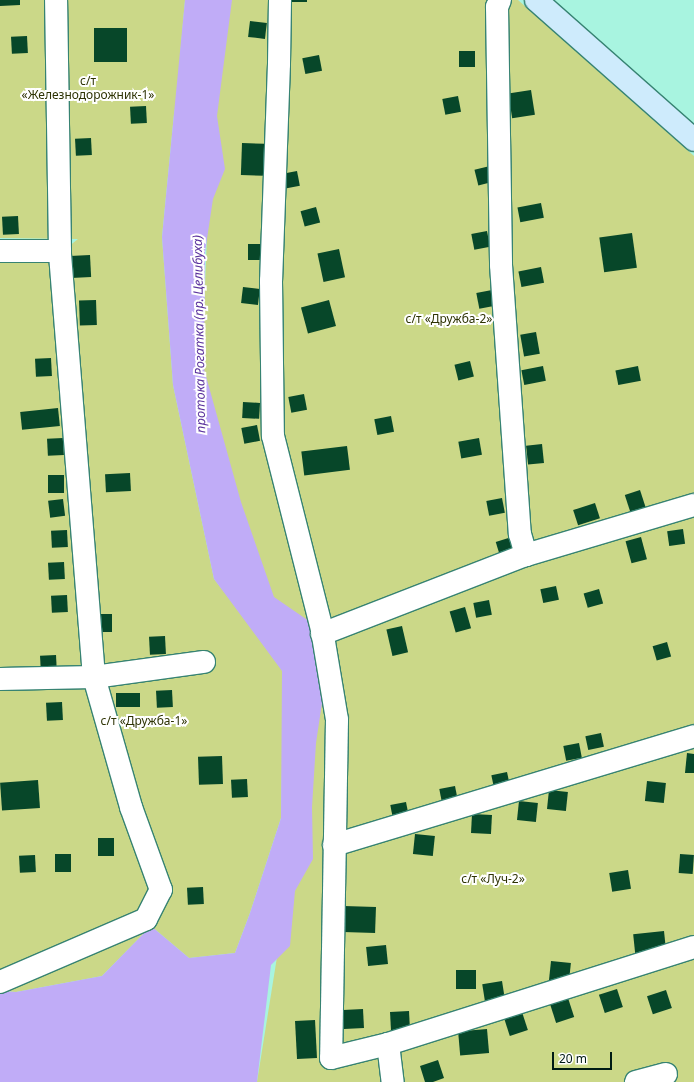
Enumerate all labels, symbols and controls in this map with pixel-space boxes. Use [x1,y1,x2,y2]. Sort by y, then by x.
park label: с/т «Железнодорожник-1» [22,74,154,102]
water label: протока Рогатка (пр. Целибуха) [189,235,209,433]
park label: с/т «Дружба-2» [406,312,492,326]
park label: с/т «Дружба-1» [101,714,187,728]
park label: с/т «Луч-2» [461,872,525,886]
scale bar [554,1044,614,1070]
text: 20 m [559,1050,587,1067]

